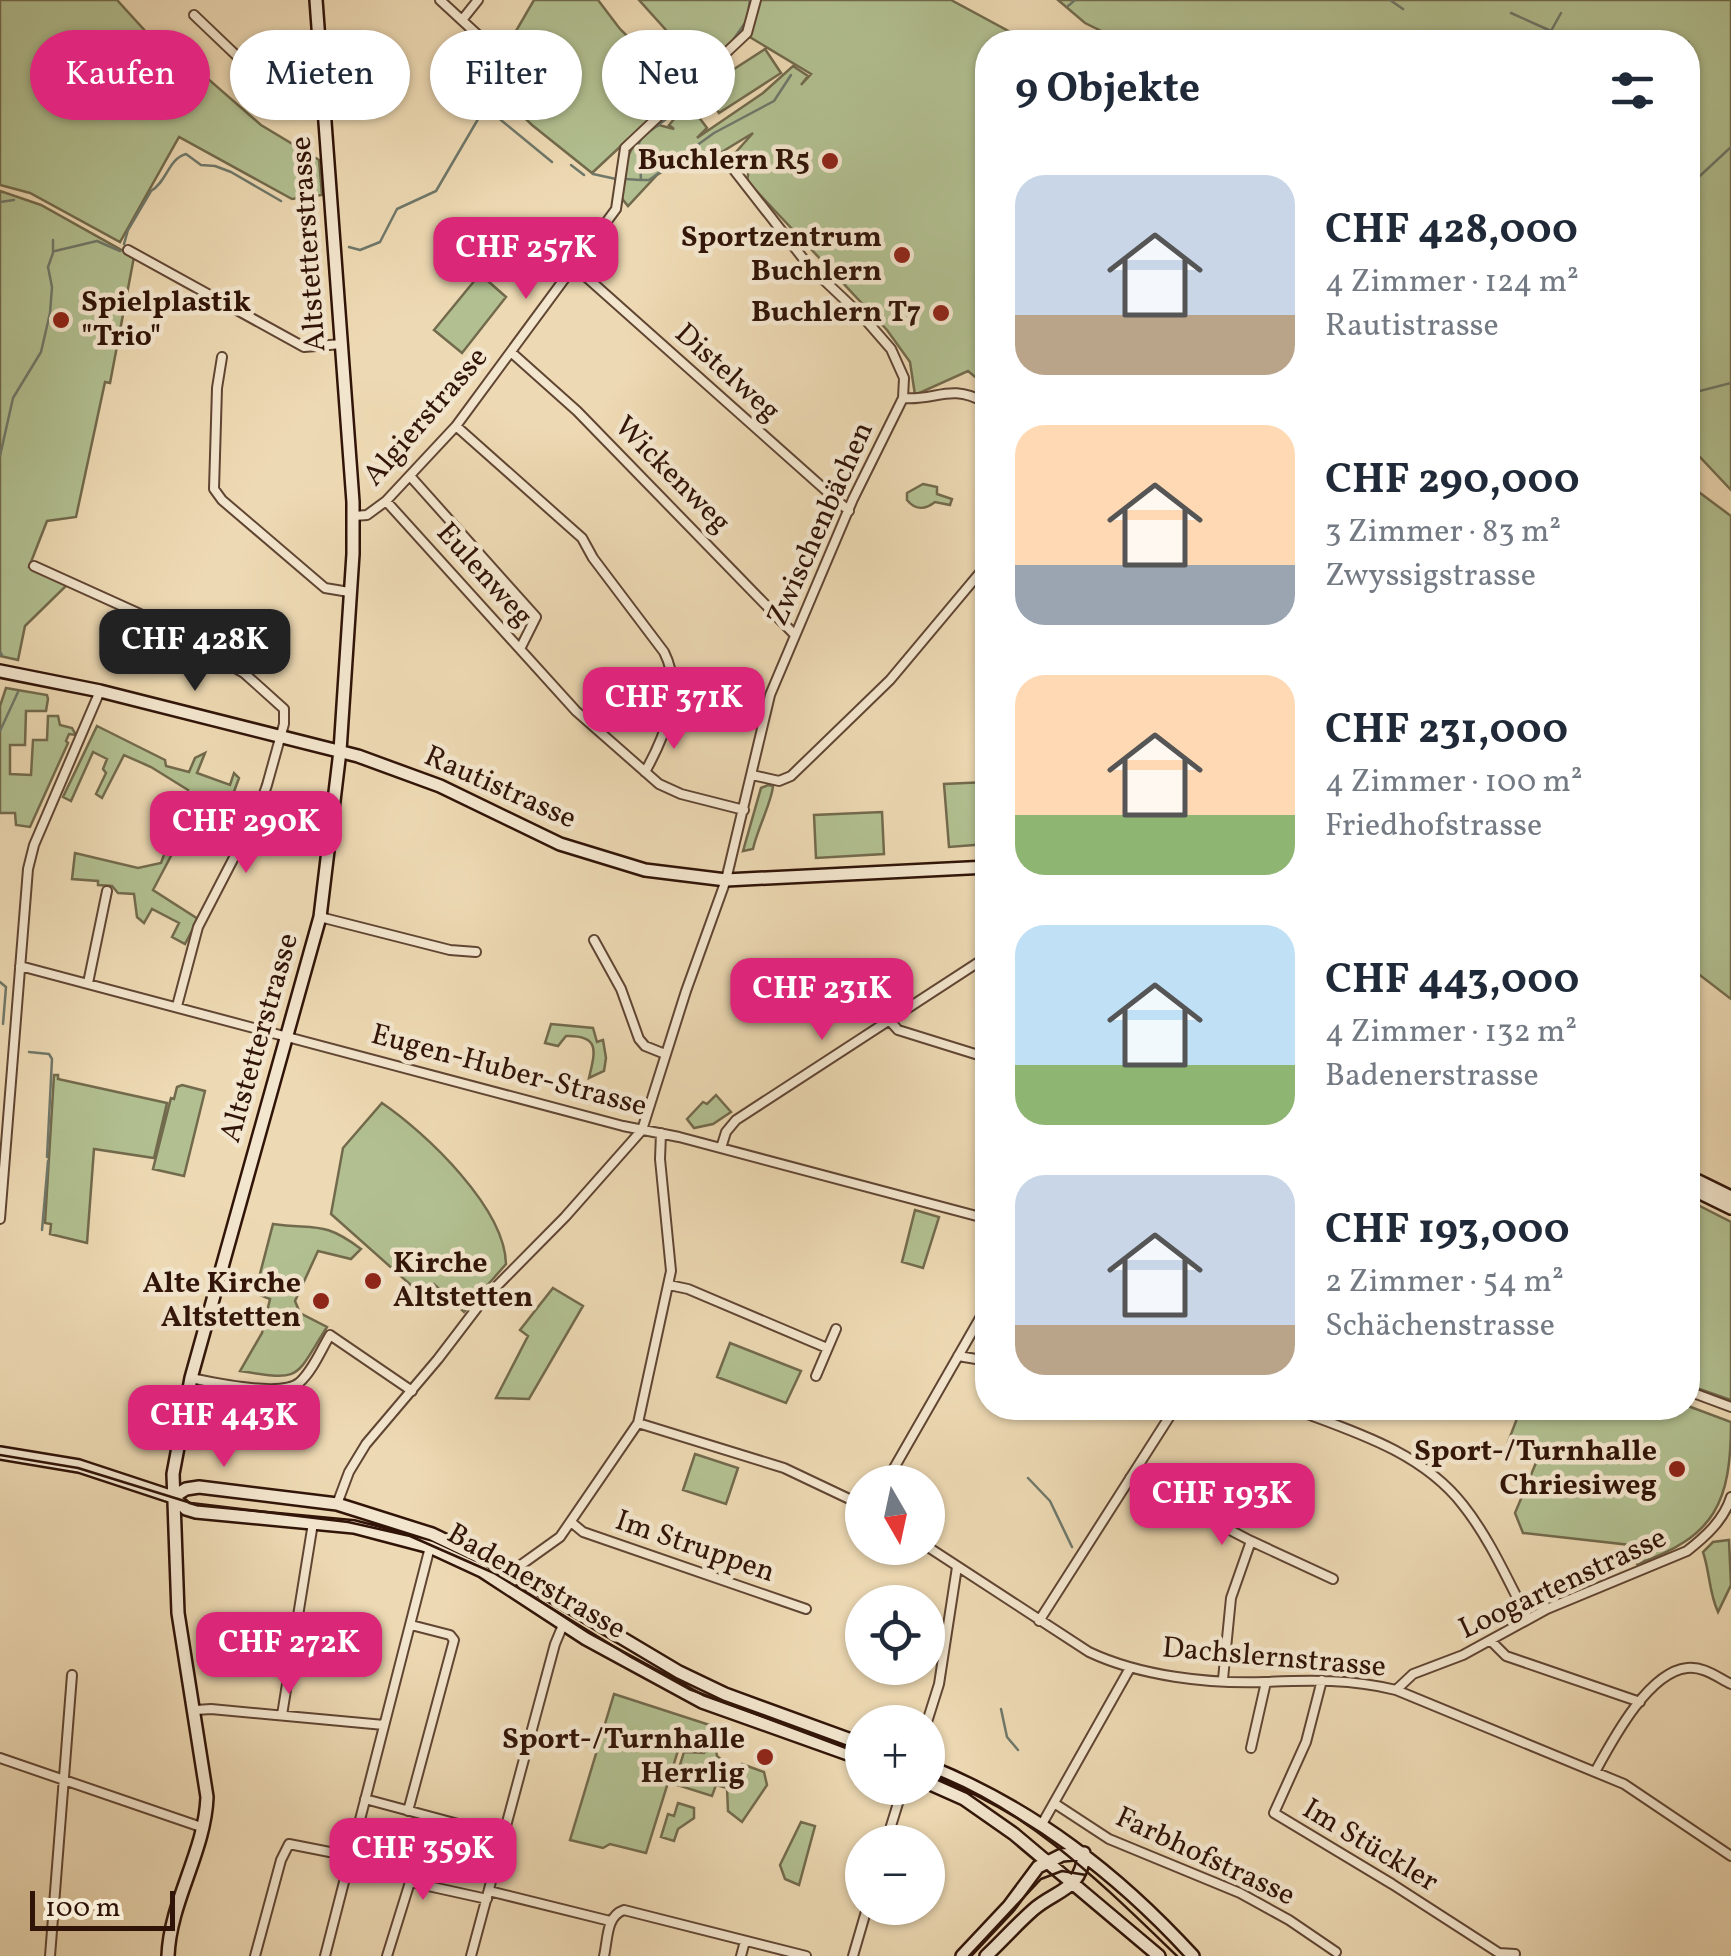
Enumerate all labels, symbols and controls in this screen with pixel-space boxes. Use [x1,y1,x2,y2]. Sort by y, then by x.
chip: Kaufen [30,30,210,120]
chip: Mieten [230,30,410,120]
chip: Filter [430,30,582,120]
chip: Neu [602,30,735,120]
text: 9 Objekte [1015,61,1200,120]
icon: filters [1605,63,1660,118]
street label: Altstetterstrasse [281,135,337,353]
place label: Buchlern R5 [637,140,810,182]
marker: Buchlern R5 [819,150,841,172]
text: CHF 428,000 [1325,202,1578,261]
icon: home [1095,215,1215,335]
pin: CHF 257K [423,217,629,302]
place label: Sportzentrum Buchlern [681,217,882,293]
text: CHF 257K [455,227,597,271]
marker: Sportzentrum Buchlern [891,244,913,266]
text: 4 Zimmer · 124 m² [1325,261,1579,305]
place label: Spielplastik "Trio" [81,282,251,358]
place label: Buchlern T7 [751,292,921,334]
marker: Buchlern T7 [930,302,952,324]
text: Rautistrasse [1325,305,1499,349]
marker: Spielplastik "Trio" [50,309,72,331]
street label: Distelweg [665,314,789,432]
street label: Algierstrasse [354,338,498,496]
street label: Wickenweg [604,407,740,543]
street label: Zwischenbächen [757,415,885,633]
text: CHF 290,000 [1325,452,1580,511]
icon: home [1095,465,1215,585]
text: 3 Zimmer · 83 m² [1325,511,1561,555]
street label: Eulenweg [426,514,542,636]
text: Zwyssigstrasse [1325,555,1536,599]
pin: CHF 428K [92,609,298,694]
text: CHF 428K [121,619,269,663]
pin: CHF 371K [571,667,777,752]
text: CHF 371K [605,677,743,721]
text: CHF 231,000 [1325,702,1568,761]
icon: home [1095,715,1215,835]
street label: Rautistrasse [417,736,583,840]
text: 4 Zimmer · 100 m² [1325,761,1583,805]
pin: CHF 290K [143,791,349,876]
text: CHF 290K [172,801,320,845]
text: Friedhofstrasse [1325,805,1542,849]
street label: Altstetterstrasse [210,928,310,1148]
text: CHF 443,000 [1325,952,1579,1011]
pin: CHF 231K [719,958,925,1043]
icon: home [1095,965,1215,1085]
text: CHF 231K [752,968,892,1012]
text: 4 Zimmer · 132 m² [1325,1011,1577,1055]
street label: Eugen-Huber-Strasse [366,1014,652,1128]
text: Badenerstrasse [1325,1055,1539,1099]
text: CHF 193,000 [1325,1202,1570,1261]
icon: home [1095,1215,1215,1335]
place label: Kirche Altstetten [393,1243,533,1319]
text: 2 Zimmer · 54 m² [1325,1261,1564,1305]
place label: Alte Kirche Altstetten [142,1263,301,1339]
marker: Kirche Altstetten [362,1270,384,1292]
marker: Alte Kirche Altstetten [310,1290,332,1312]
text: Schächenstrasse [1325,1305,1555,1349]
pin: CHF 443K [121,1385,327,1470]
text: CHF 443K [150,1395,298,1439]
place label: Sport-/Turnhalle Chriesiweg [1414,1431,1657,1507]
marker: Sport-/Turnhalle Chriesiweg [1666,1458,1688,1480]
pin: CHF 193K [1119,1463,1325,1548]
north arrow [845,1465,945,1565]
map controls [845,1465,945,1925]
text: CHF 193K [1152,1473,1292,1517]
street label: Im Struppen [610,1500,780,1594]
street label: Badenerstrasse [439,1514,633,1650]
street label: Loogartenstrasse [1452,1517,1674,1651]
button: locate [845,1585,945,1685]
pin: CHF 272K [186,1612,392,1697]
text: CHF 272K [218,1622,360,1666]
street label: Dachslernstrasse [1160,1627,1388,1689]
button: + [845,1705,945,1805]
place label: Sport-/Turnhalle Herrlig [502,1719,745,1795]
marker: Sport-/Turnhalle Herrlig [754,1746,776,1768]
street label: Im Stückler [1294,1789,1446,1903]
street label: Farbhofstrasse [1108,1797,1302,1917]
pin: CHF 359K [320,1818,526,1903]
button: − [845,1825,945,1925]
text: CHF 359K [351,1828,495,1872]
scale bar [30,1886,175,1930]
text: 100 m [45,1889,120,1928]

